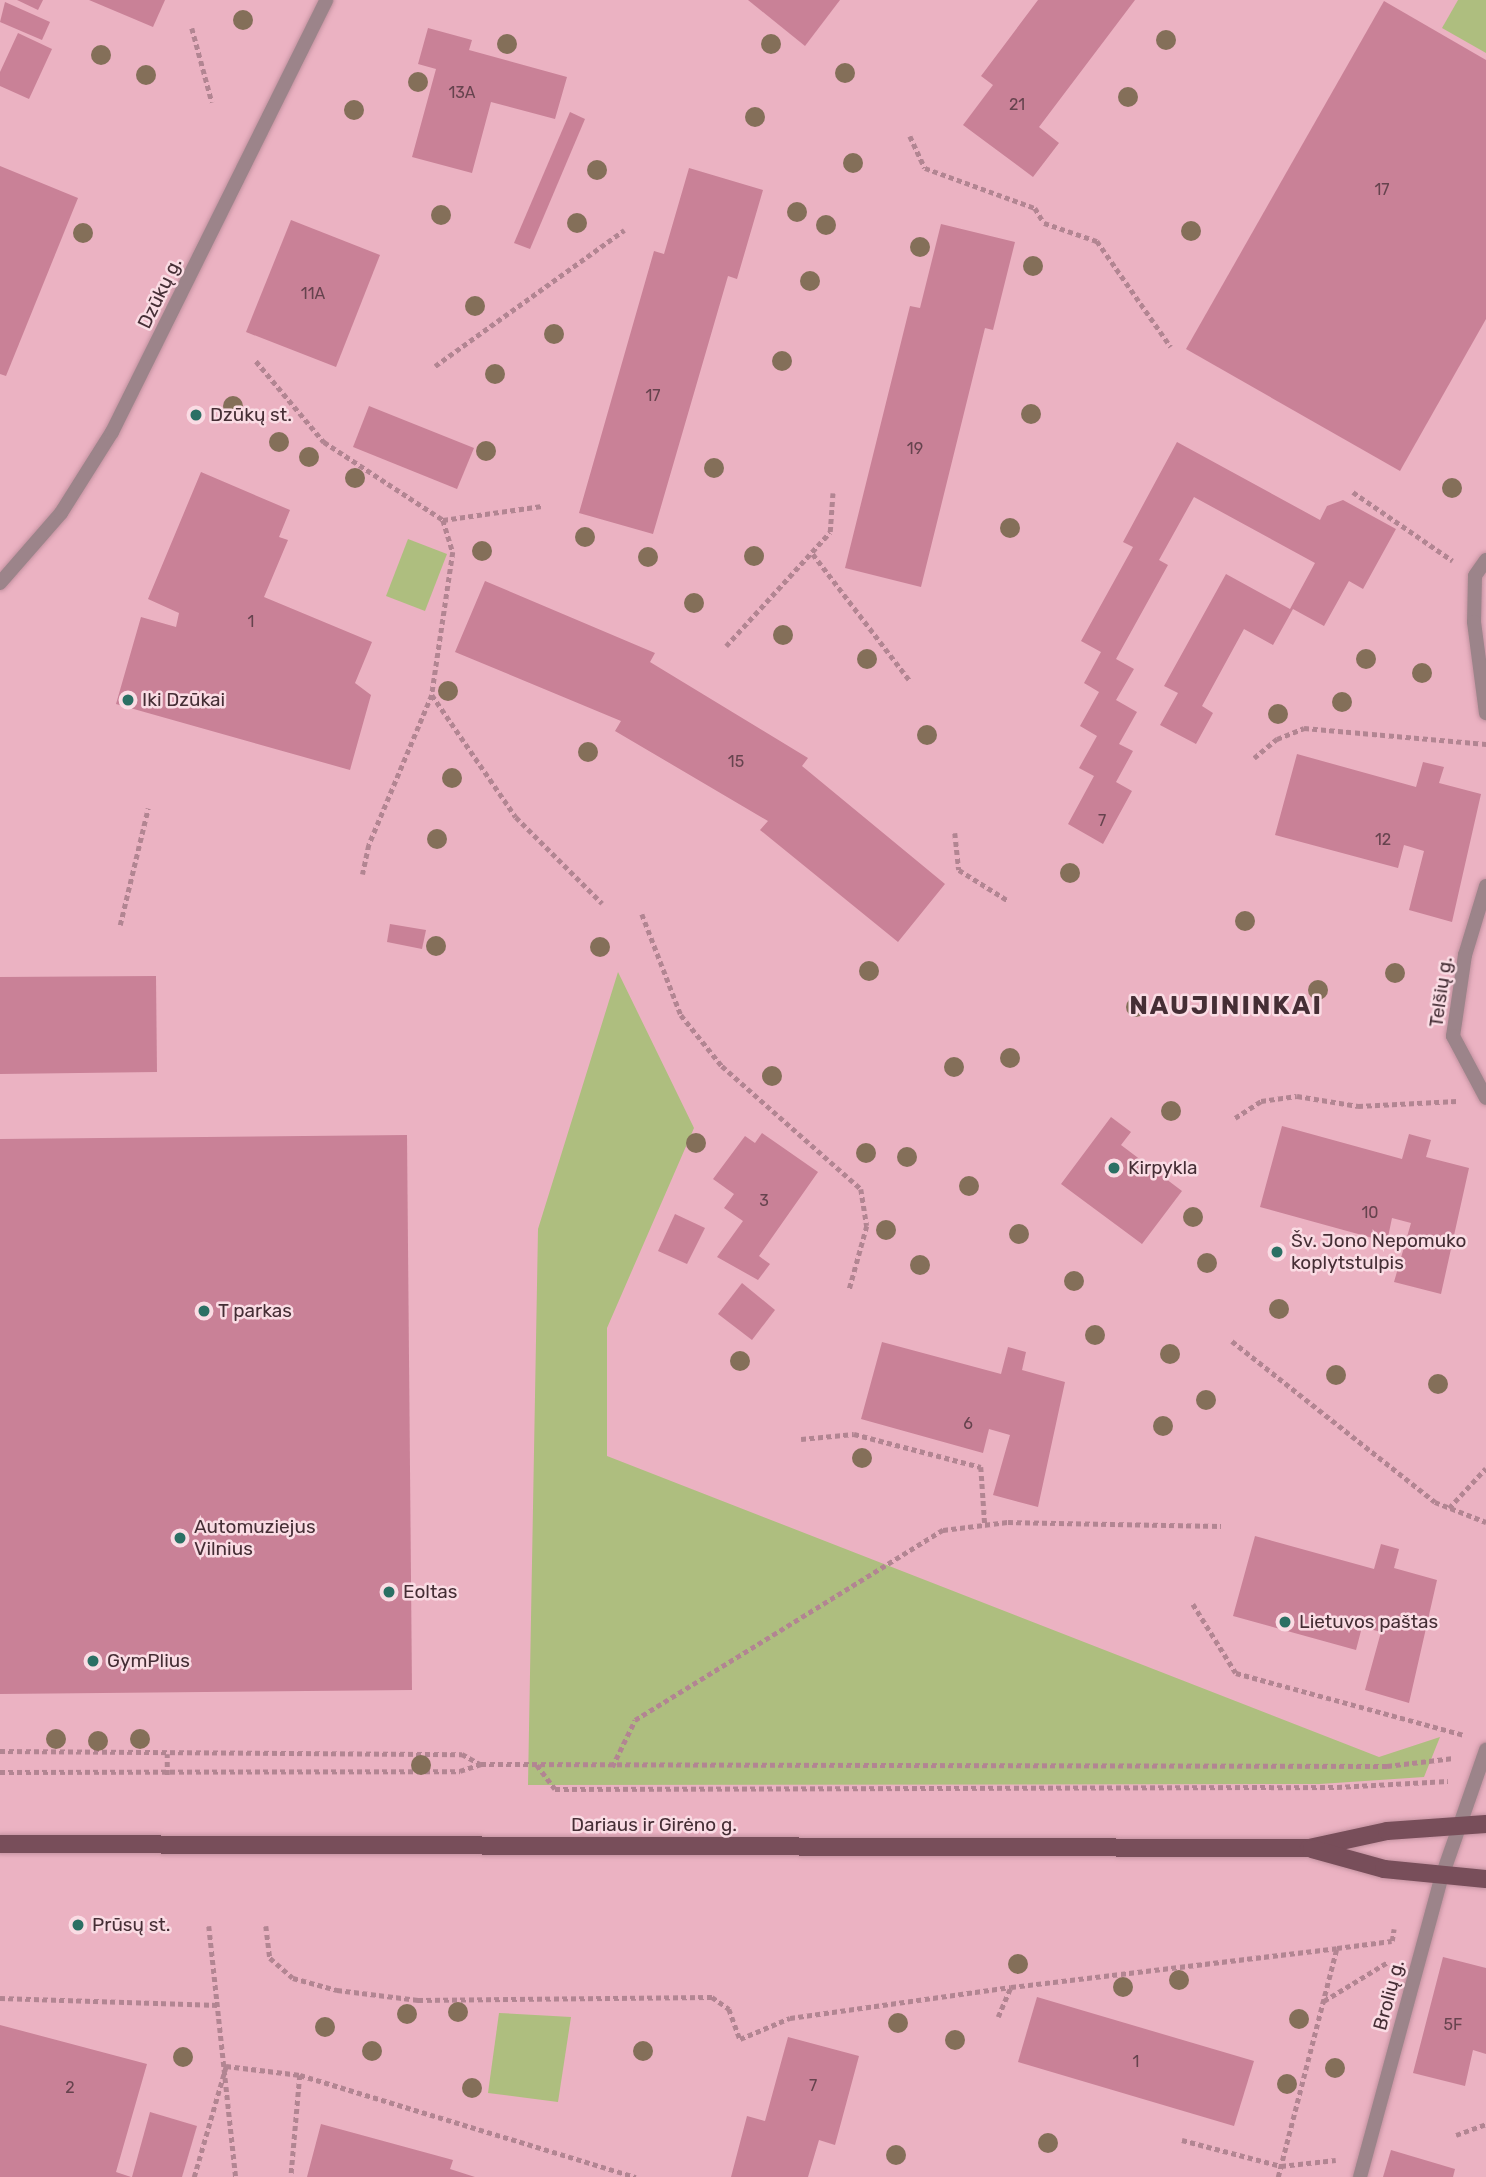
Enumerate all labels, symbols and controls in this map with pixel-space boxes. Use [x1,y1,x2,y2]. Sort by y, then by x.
house number: 13A [448,83,476,103]
house number: 21 [1009,95,1025,115]
house number: 17 [1374,180,1390,200]
street label: Dzūkų g. [133,254,187,332]
house number: 11A [301,284,325,304]
house number: 17 [645,386,661,406]
place label: Dzūkų st. [210,404,292,426]
marker: Dzūkų st. [188,407,204,423]
house number: 19 [907,439,923,459]
house number: 1 [248,612,254,632]
place label: Iki Dzūkai [142,689,225,711]
marker: Iki Dzūkai [120,692,136,708]
house number: 15 [728,752,744,772]
house number: 7 [1098,811,1106,831]
house number: 12 [1375,830,1391,850]
street label: Telšių g. [1425,955,1457,1029]
district label: NAUJININKAI [1131,990,1321,1022]
place label: Kirpykla [1128,1157,1198,1179]
marker: Kirpykla [1106,1160,1122,1176]
house number: 3 [759,1191,769,1211]
house number: 10 [1361,1203,1379,1223]
place label: Šv. Jono Nepomuko koplytstulpis [1291,1230,1466,1274]
marker: Šv. Jono Nepomuko koplytstulpis [1269,1244,1285,1260]
place label: T parkas [218,1300,292,1322]
marker: T parkas [196,1303,212,1319]
house number: 6 [963,1414,973,1434]
place label: Automuziejus Vilnius [194,1516,316,1560]
marker: Automuziejus Vilnius [172,1530,188,1546]
place label: Eoltas [403,1581,458,1603]
marker: Eoltas [381,1584,397,1600]
place label: Lietuvos paštas [1299,1611,1438,1633]
marker: Lietuvos paštas [1277,1614,1293,1630]
place label: GymPlius [107,1650,190,1672]
marker: GymPlius [85,1653,101,1669]
street label: Dariaus ir Girėno g. [571,1814,737,1836]
place label: Prūsų st. [92,1914,171,1936]
marker: Prūsų st. [70,1917,86,1933]
street label: Brolių g. [1369,1957,1409,2033]
house number: 5F [1444,2015,1462,2035]
house number: 1 [1133,2052,1139,2072]
house number: 7 [809,2076,817,2096]
house number: 2 [65,2078,75,2098]

